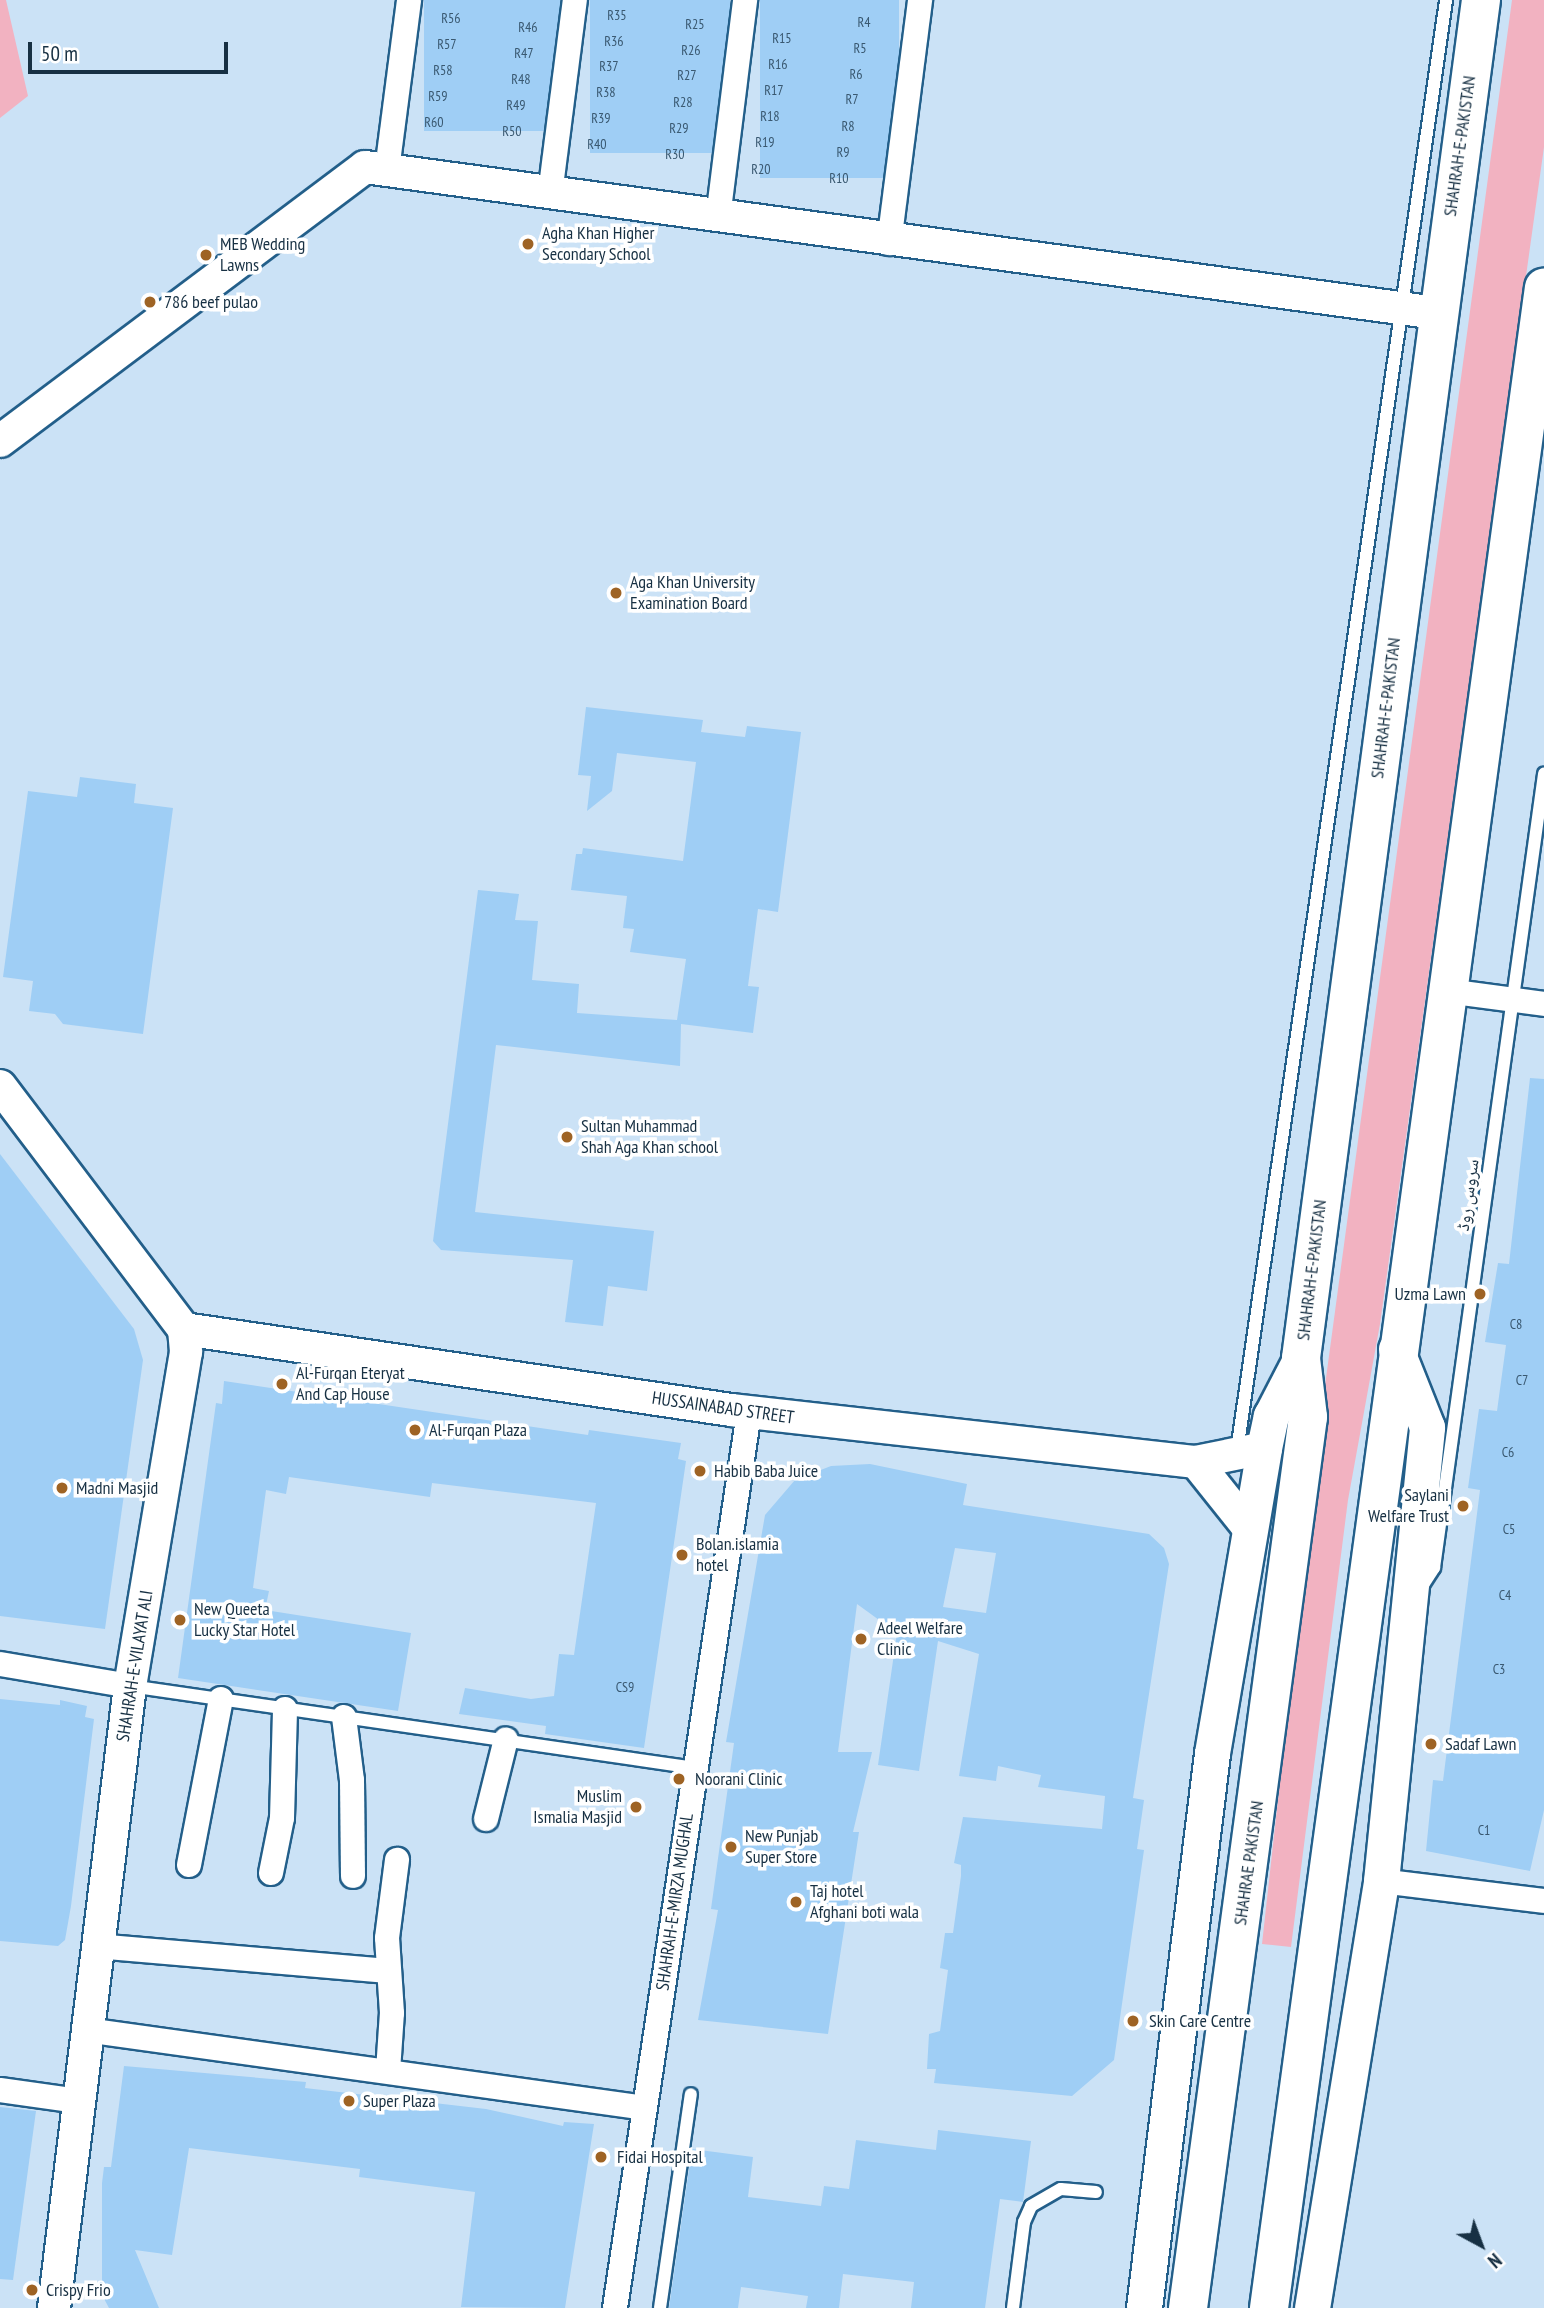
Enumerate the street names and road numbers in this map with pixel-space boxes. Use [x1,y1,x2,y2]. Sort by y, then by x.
street label: SHAHRAH-E-PAKISTAN [1439,74,1481,218]
street label: SHAHRAH-E-PAKISTAN [1367,636,1405,780]
street label: سروس روڈ [1452,1158,1484,1232]
street label: SHAHRAH-E-PAKISTAN [1293,1198,1331,1342]
street label: HUSSAINABAD STREET [650,1387,796,1429]
street label: SHAHRAH-E-VILAYAT ALI [112,1588,158,1744]
street label: SHAHRAE PAKISTAN [1230,1799,1268,1927]
street label: SHAHRAH-E-MIRZA MUGHAL [652,1812,698,1992]

